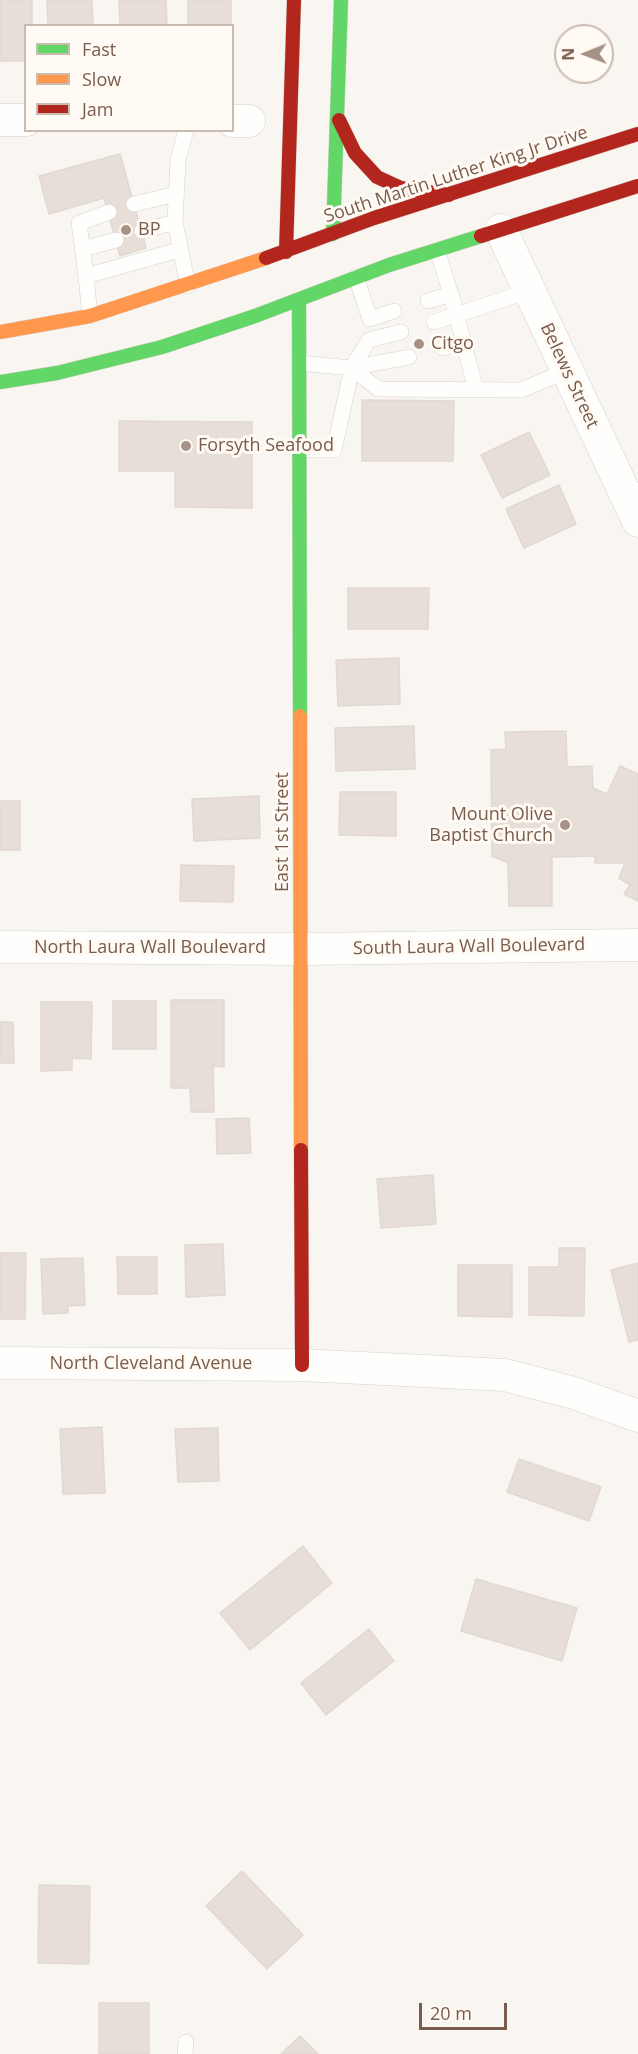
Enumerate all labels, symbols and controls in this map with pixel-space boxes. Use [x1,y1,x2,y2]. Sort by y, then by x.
legend [24,24,234,132]
north arrow [554,24,614,84]
text: Fast [82,37,116,61]
text: N [557,48,579,61]
text: Slow [82,67,121,91]
text: Jam [82,97,114,121]
street label: South Martin Luther King Jr Drive [321,122,591,228]
place label: BP [138,219,160,241]
marker: BP [119,223,133,237]
street label: Belews Street [535,320,603,432]
place label: Citgo [431,333,474,355]
marker: Citgo [412,337,426,351]
place label: Forsyth Seafood [198,435,334,457]
marker: Forsyth Seafood [179,439,193,453]
street label: East 1st Street [272,772,294,892]
place label: Mount Olive Baptist Church [429,804,553,846]
marker: Mount Olive Baptist Church [558,818,572,832]
street label: South Laura Wall Boulevard [353,934,585,960]
street label: North Laura Wall Boulevard [34,937,266,959]
street label: North Cleveland Avenue [50,1353,252,1375]
scale bar [422,1991,510,2029]
text: 20 m [430,2001,472,2025]

